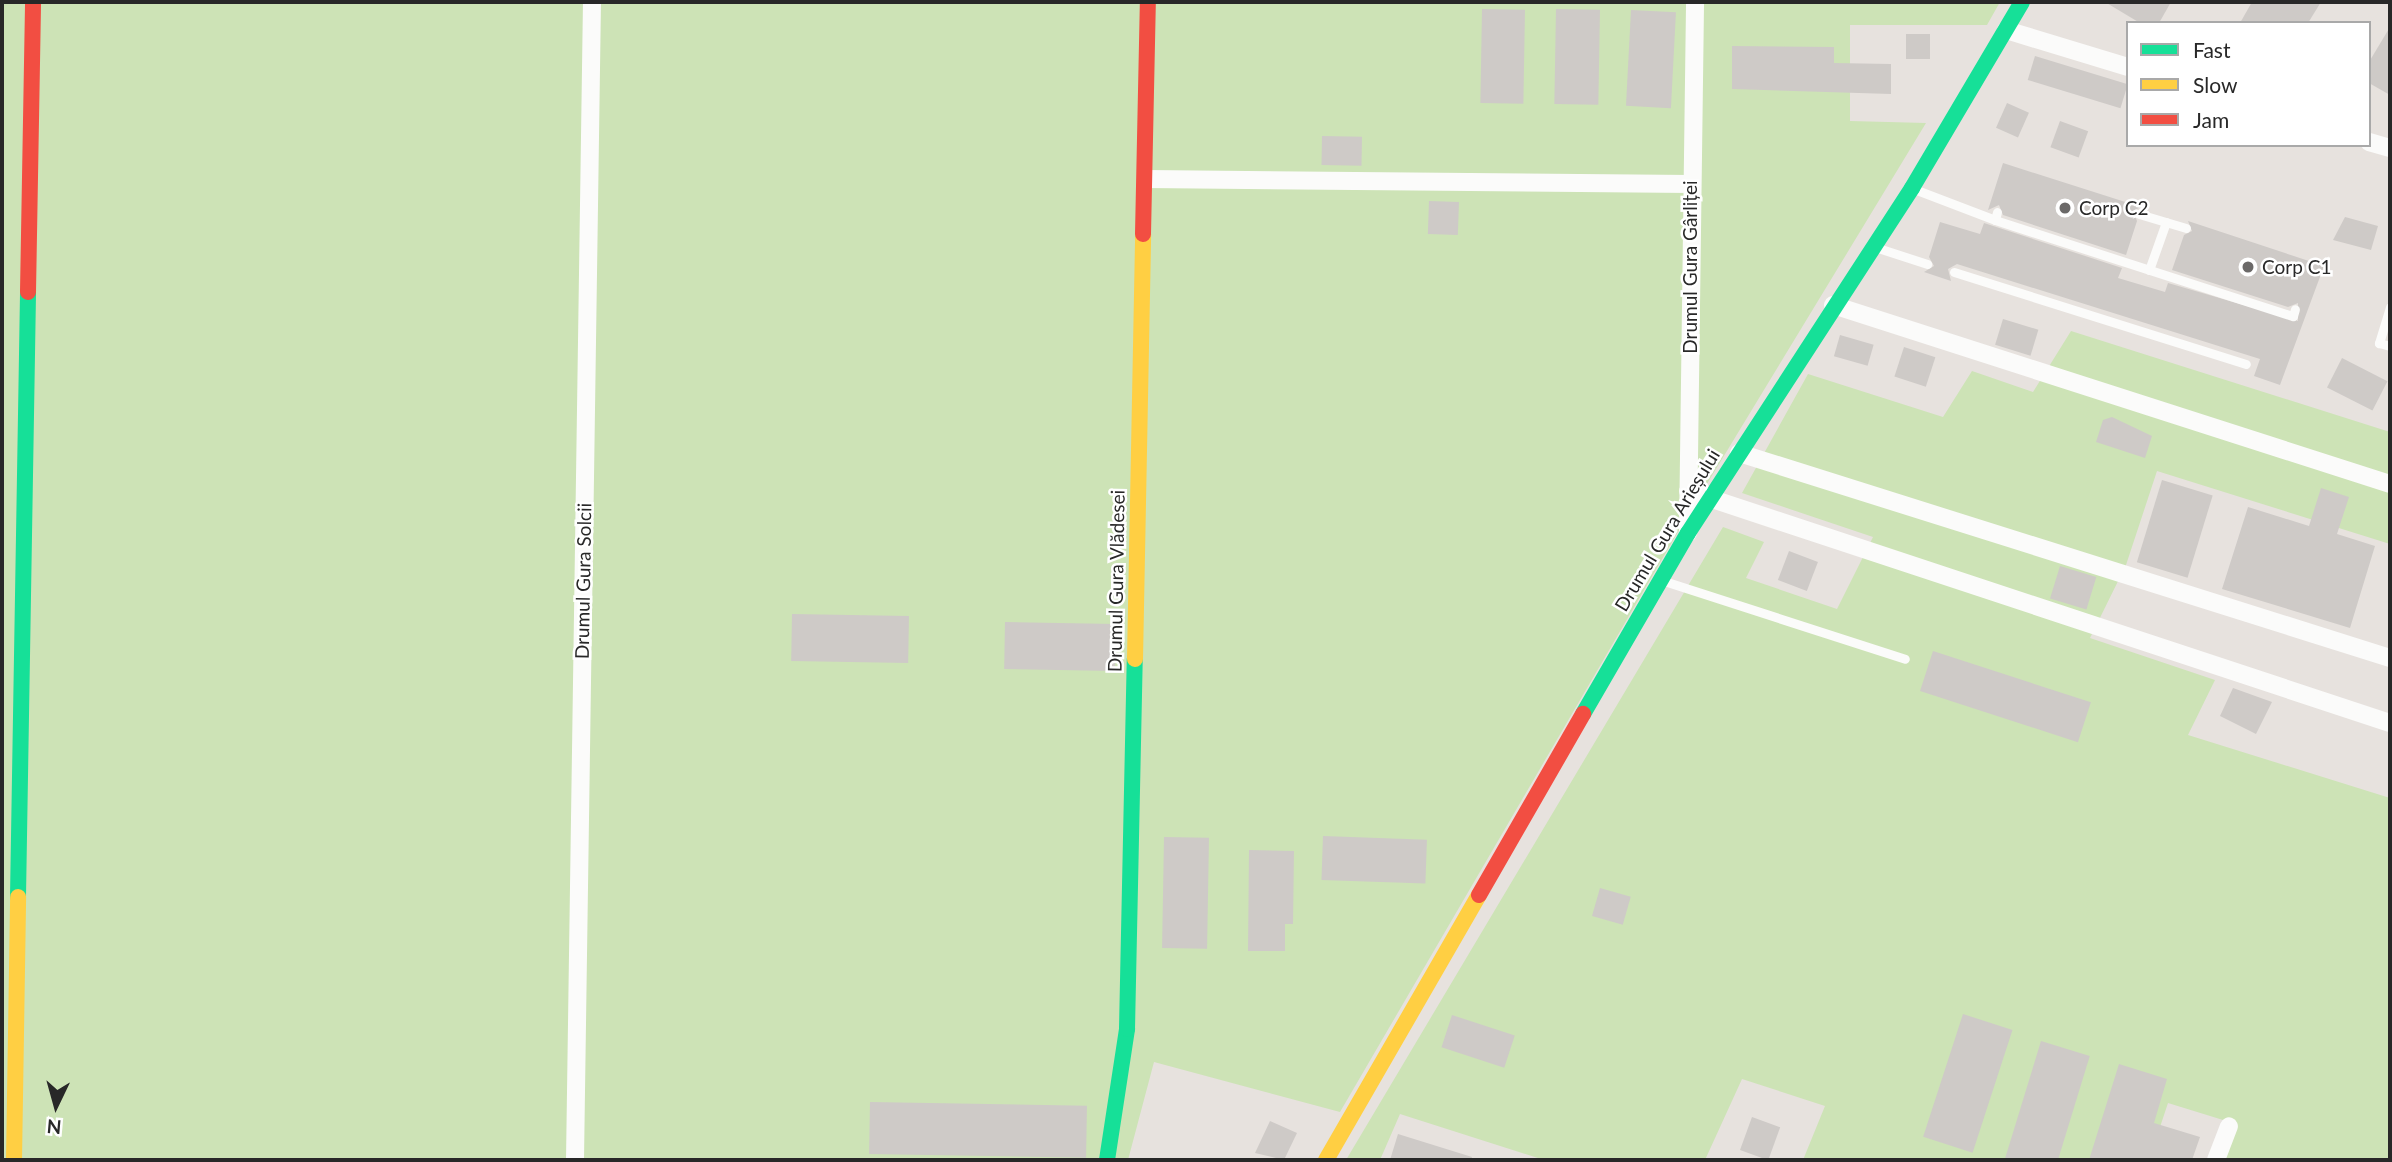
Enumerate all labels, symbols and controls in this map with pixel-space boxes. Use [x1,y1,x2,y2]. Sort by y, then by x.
legend [2126,21,2371,147]
text: Fast [2193,37,2230,62]
text: Slow [2193,72,2237,97]
text: Jam [2193,107,2229,132]
street label: Drumul Gura Gârliței [1679,180,1701,354]
place label: Corp C2 [2079,197,2148,219]
marker: Corp C2 [2057,200,2073,216]
place label: Corp C1 [2262,256,2331,278]
marker: Corp C1 [2240,259,2256,275]
street label: Drumul Gura Arieșului [1609,445,1725,615]
street label: Drumul Gura Vlădesei [1103,489,1129,673]
street label: Drumul Gura Solcii [570,503,596,659]
north arrow [21,1071,91,1141]
text: N [46,1115,62,1140]

